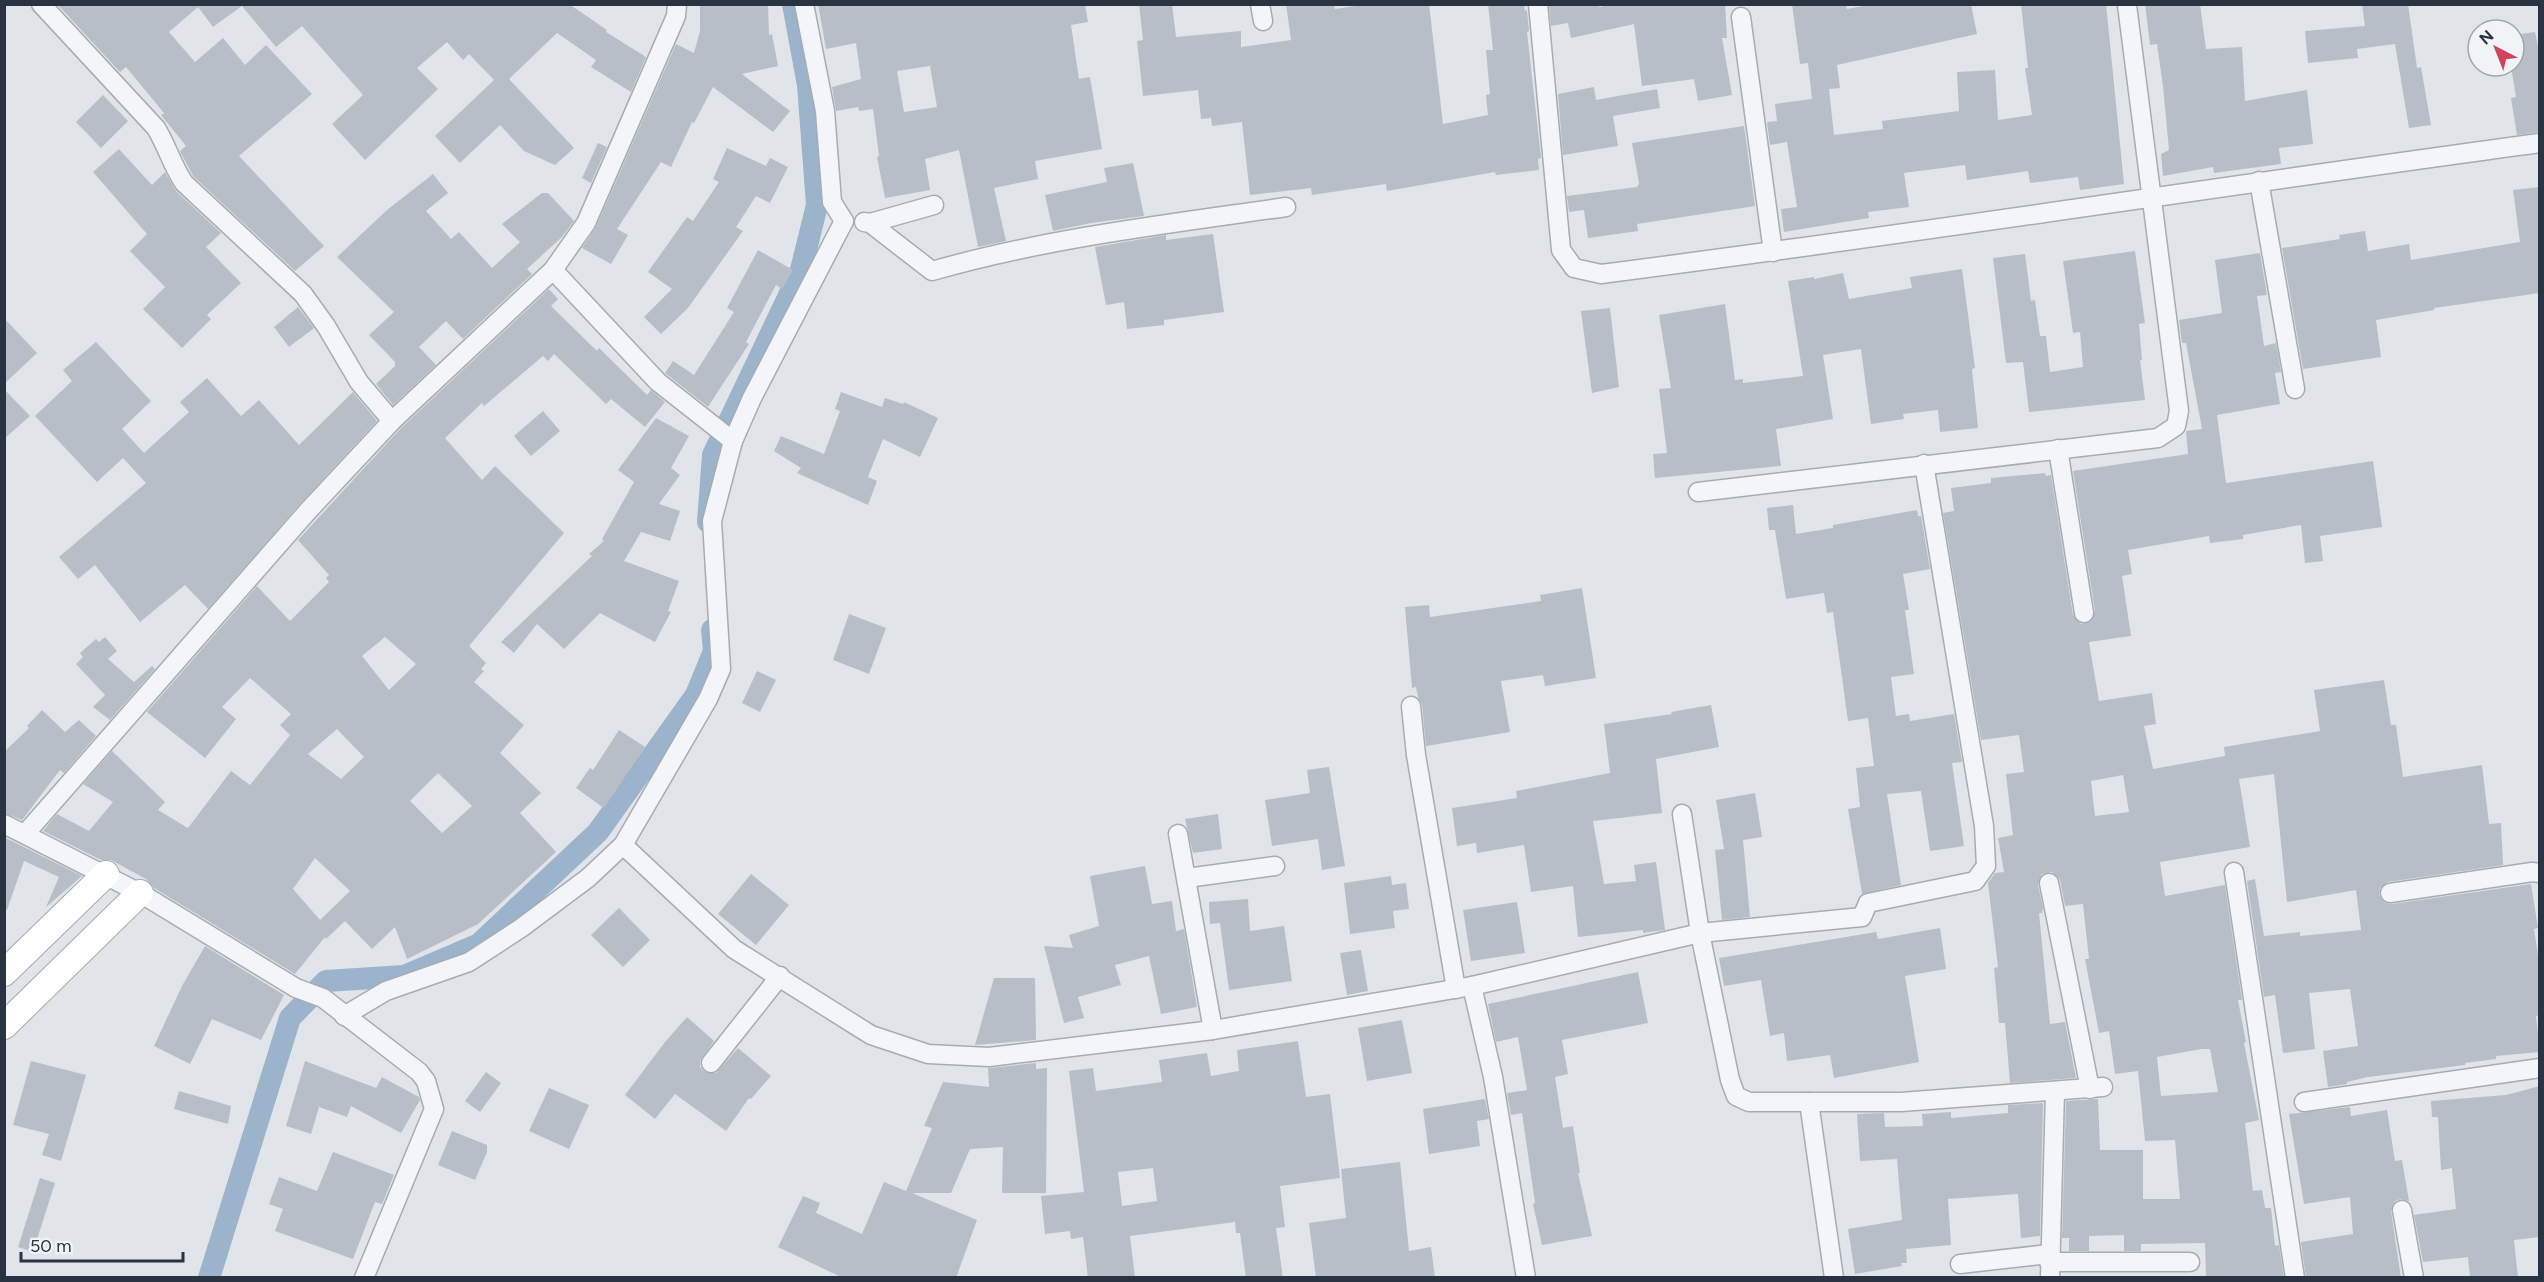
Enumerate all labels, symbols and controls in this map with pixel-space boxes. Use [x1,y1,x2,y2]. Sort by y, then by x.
north arrow [2466,18,2526,78]
text: N [2475,26,2497,48]
scale bar [21,1225,183,1263]
text: 50 m [30,1235,72,1257]

